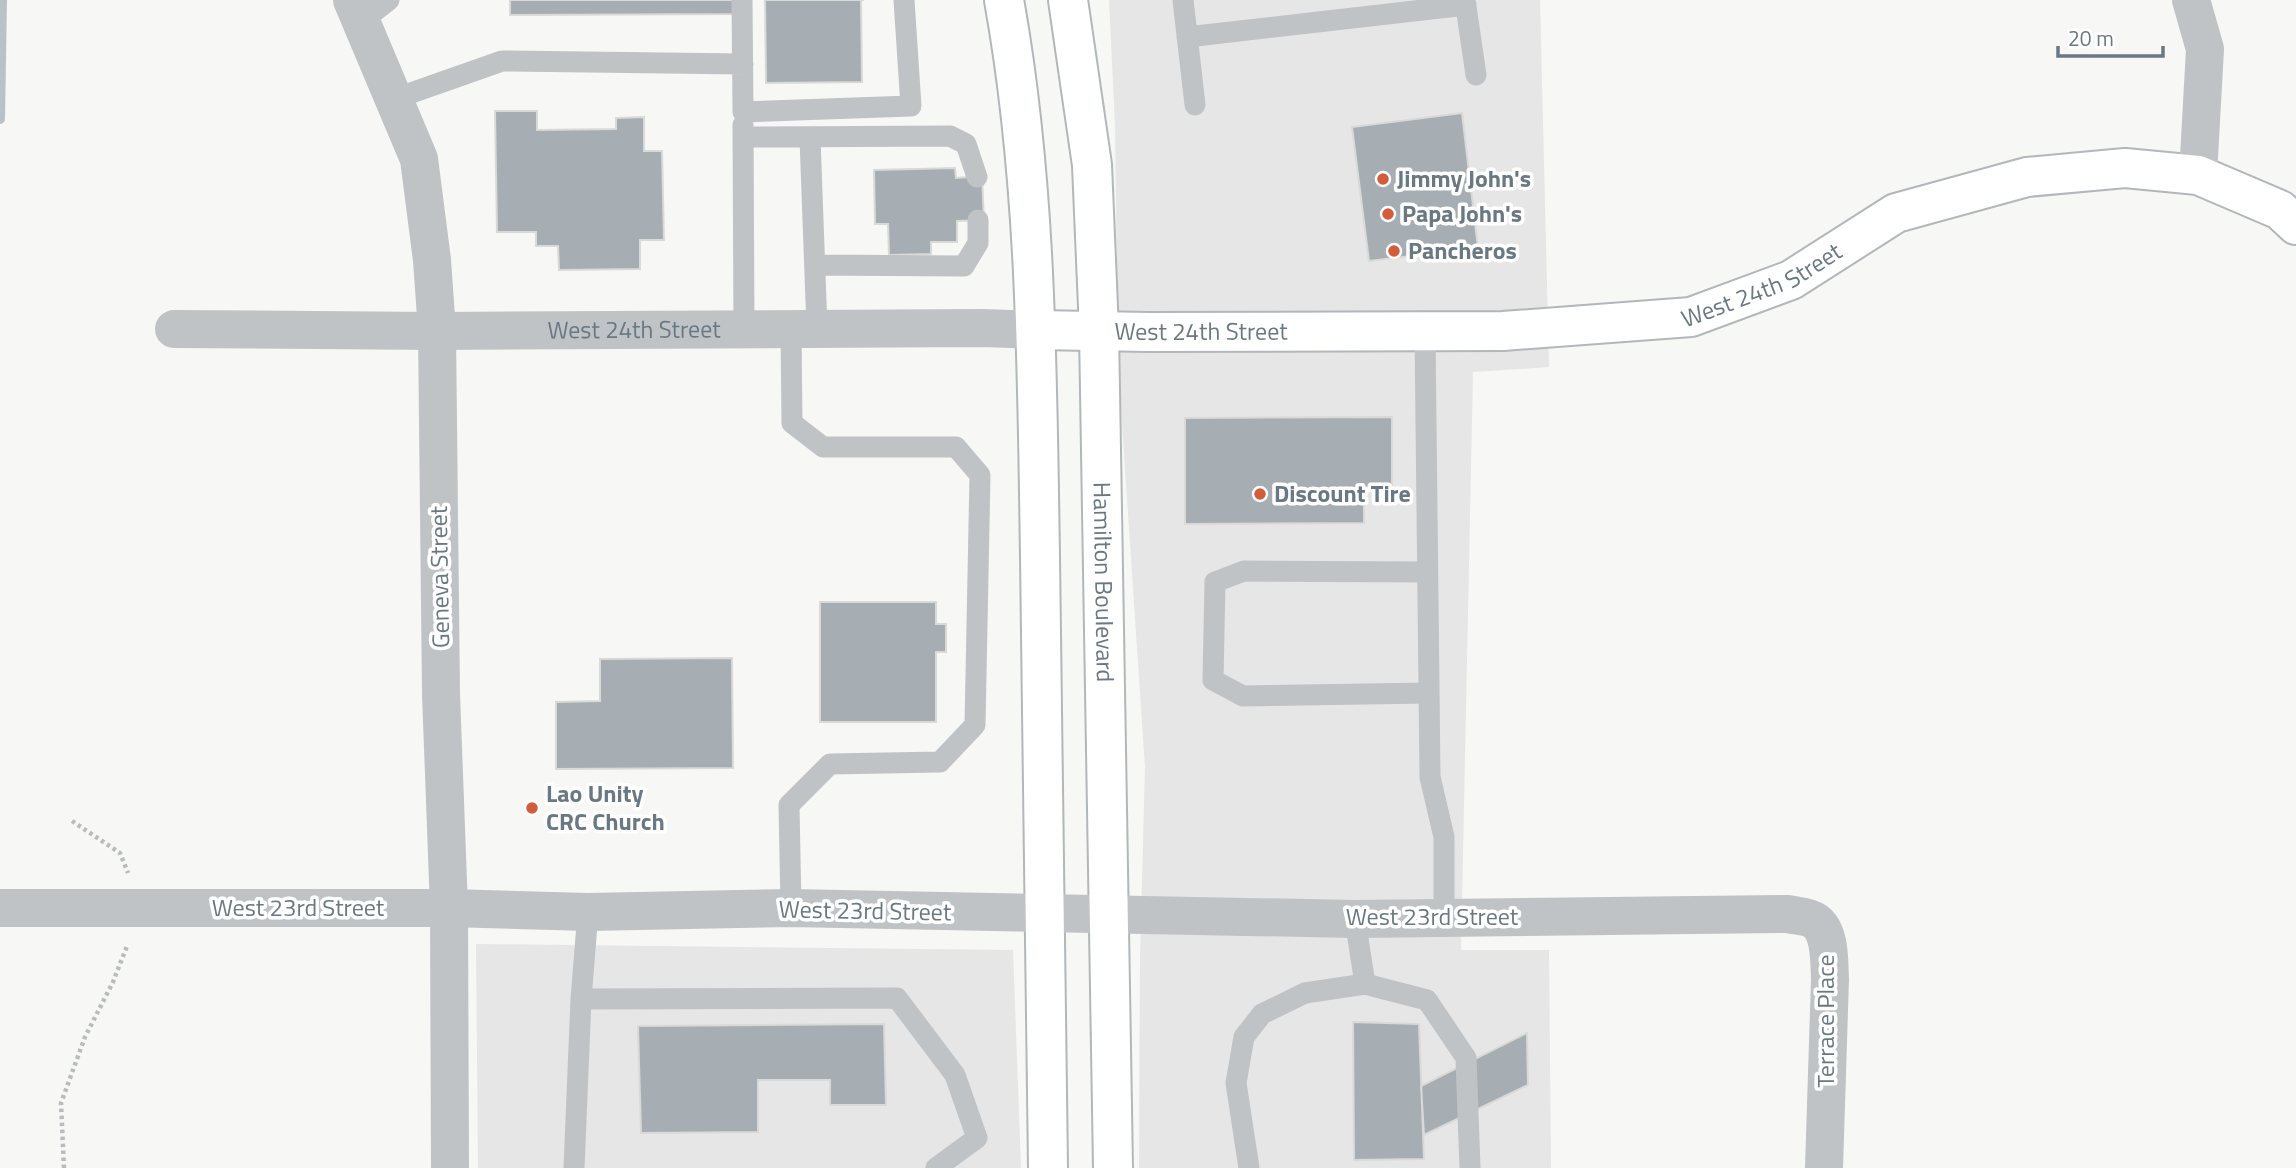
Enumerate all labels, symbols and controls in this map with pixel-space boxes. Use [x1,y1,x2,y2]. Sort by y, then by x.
scale bar [2058,14,2163,58]
text: 20 m [2068,22,2114,54]
place label: Jimmy John's [1397,160,1531,196]
marker: Jimmy John's [1375,171,1391,187]
place label: Papa John's [1402,195,1522,231]
marker: Papa John's [1380,206,1396,222]
place label: Pancheros [1408,232,1517,268]
street label: West 24th Street [1676,233,1849,336]
marker: Pancheros [1386,243,1402,259]
street label: West 24th Street [547,310,721,347]
street label: West 24th Street [1114,312,1288,349]
place label: Discount Tire [1274,475,1411,511]
street label: Hamilton Boulevard [1085,482,1124,682]
marker: Discount Tire [1252,486,1268,502]
street label: Geneva Street [420,505,458,648]
place label: Lao Unity CRC Church [546,775,665,839]
marker: Lao Unity CRC Church [524,800,540,816]
street label: West 23rd Street [212,889,385,925]
street label: West 23rd Street [778,890,952,930]
street label: West 23rd Street [1346,898,1519,934]
street label: Terrace Place [1807,954,1843,1088]

